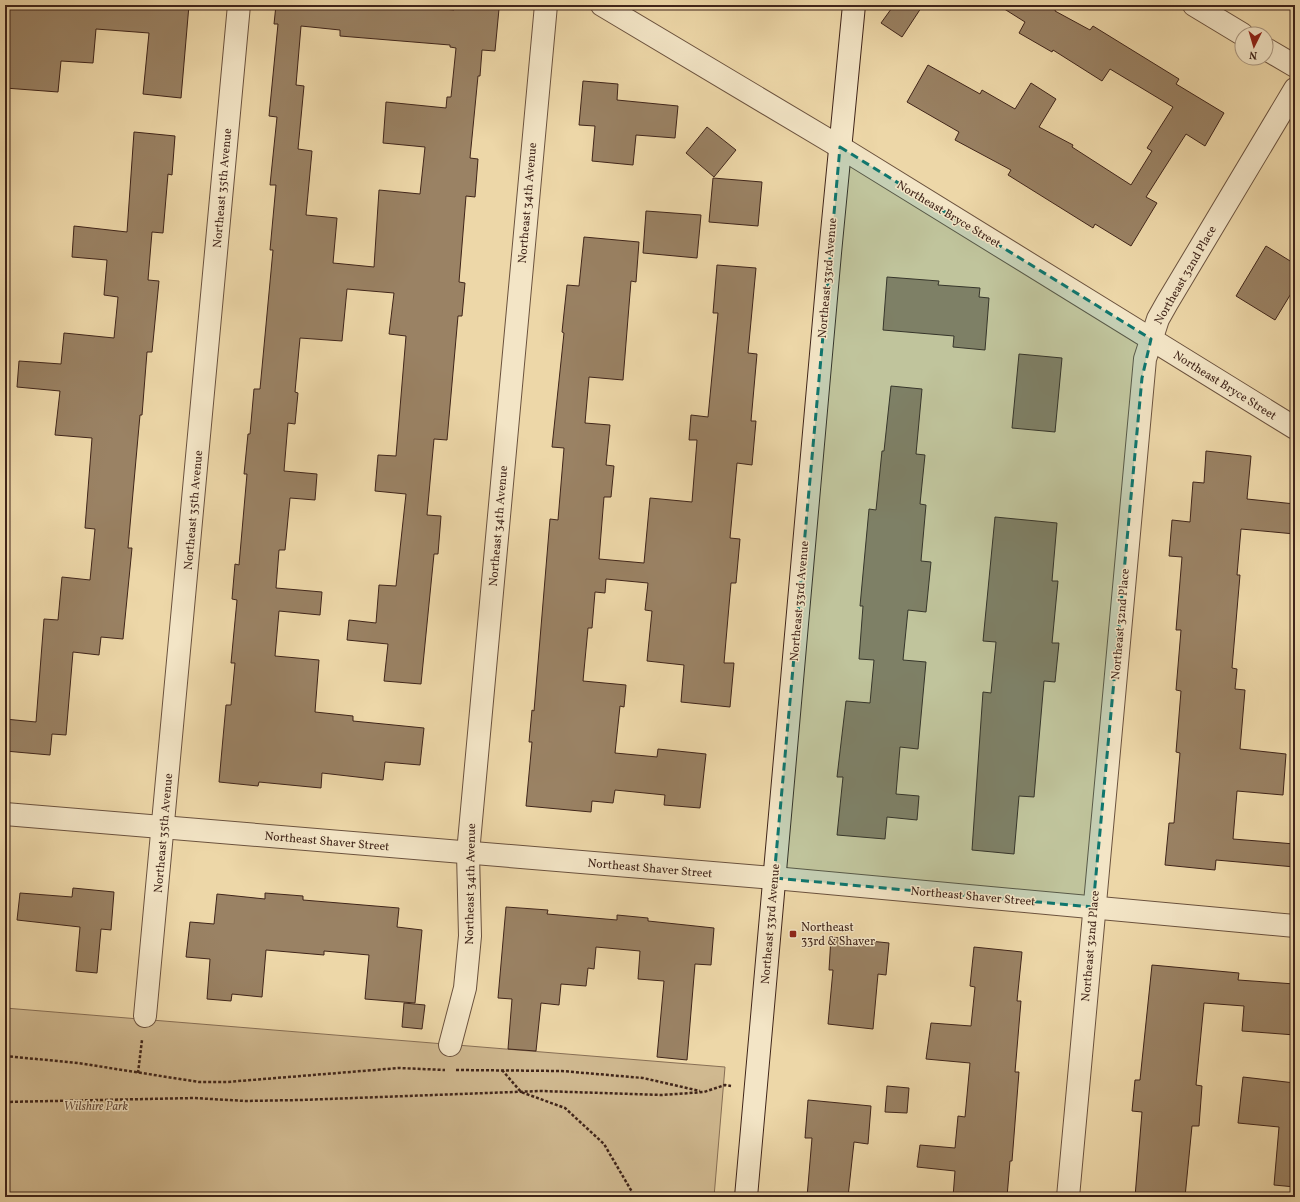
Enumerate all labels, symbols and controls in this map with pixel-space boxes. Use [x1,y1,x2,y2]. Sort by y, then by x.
north arrow [1234,26,1274,66]
text: N [1249,47,1258,62]
street label: Northeast 35th Avenue [210,127,236,249]
street label: Northeast 34th Avenue [515,142,541,264]
street label: Northeast Bryce Street [893,177,1004,252]
street label: Northeast 33rd Avenue [815,217,841,339]
street label: Northeast 32nd Place [1151,223,1221,328]
street label: Northeast Bryce Street [1170,348,1279,424]
street label: Northeast 35th Avenue [181,449,207,571]
street label: Northeast 34th Avenue [486,465,512,587]
street label: Northeast 33rd Avenue [787,540,813,662]
street label: Northeast 32nd Place [1108,567,1134,680]
street label: Northeast 35th Avenue [151,772,177,894]
street label: Northeast 34th Avenue [462,823,480,945]
street label: Northeast Shaver Street [264,829,390,855]
street label: Northeast Shaver Street [587,856,713,882]
street label: Northeast 33rd Avenue [758,863,784,985]
street label: Northeast Shaver Street [910,884,1036,910]
street label: Northeast 32nd Place [1078,889,1104,1002]
place label: Northeast 33rd & Shaver [801,920,875,950]
marker: Northeast 33rd & Shaver [788,929,798,939]
park label: Wilshire Park [64,1099,129,1115]

